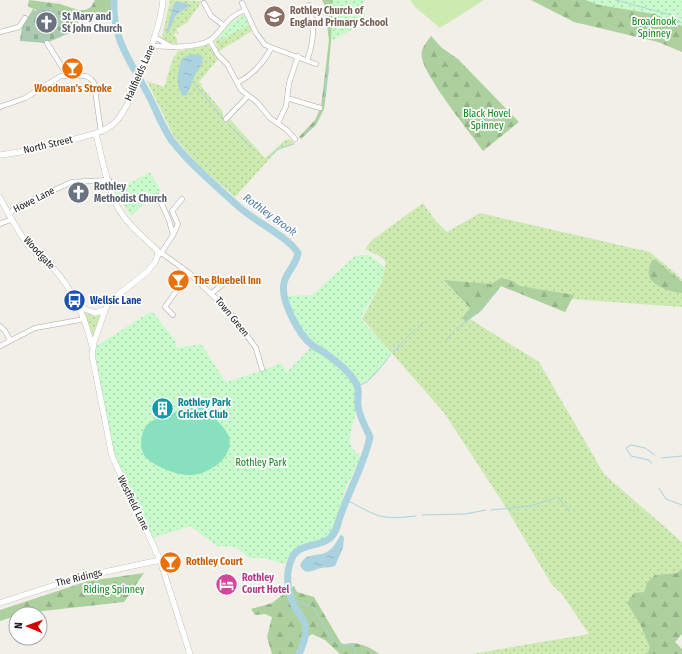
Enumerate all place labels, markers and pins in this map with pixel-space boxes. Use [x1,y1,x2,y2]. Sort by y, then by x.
school or university icon: Rothley Church of England Primary School [261,4,287,30]
place label: Rothley Church of England Primary School [290,5,388,29]
church icon: St Mary and St John Church [34,10,60,36]
place label: St Mary and St John Church [62,11,122,35]
bar icon: Woodman's Stroke [60,56,86,82]
place label: Woodman's Stroke [34,83,112,95]
church icon: Rothley Methodist Church [66,180,92,206]
place label: Rothley Methodist Church [94,181,167,205]
bar icon: The Bluebell Inn [165,268,191,294]
place label: The Bluebell Inn [194,275,261,287]
bus stop icon: Wellsic Lane [61,288,87,314]
place label: Wellsic Lane [90,295,141,307]
building icon: Rothley Park Cricket Club [150,396,176,422]
place label: Rothley Park Cricket Club [178,397,232,421]
bar icon: Rothley Court [157,549,183,575]
place label: Rothley Court [186,556,243,568]
hotel icon: Rothley Court Hotel [213,571,239,597]
place label: Rothley Court Hotel [242,572,290,596]

